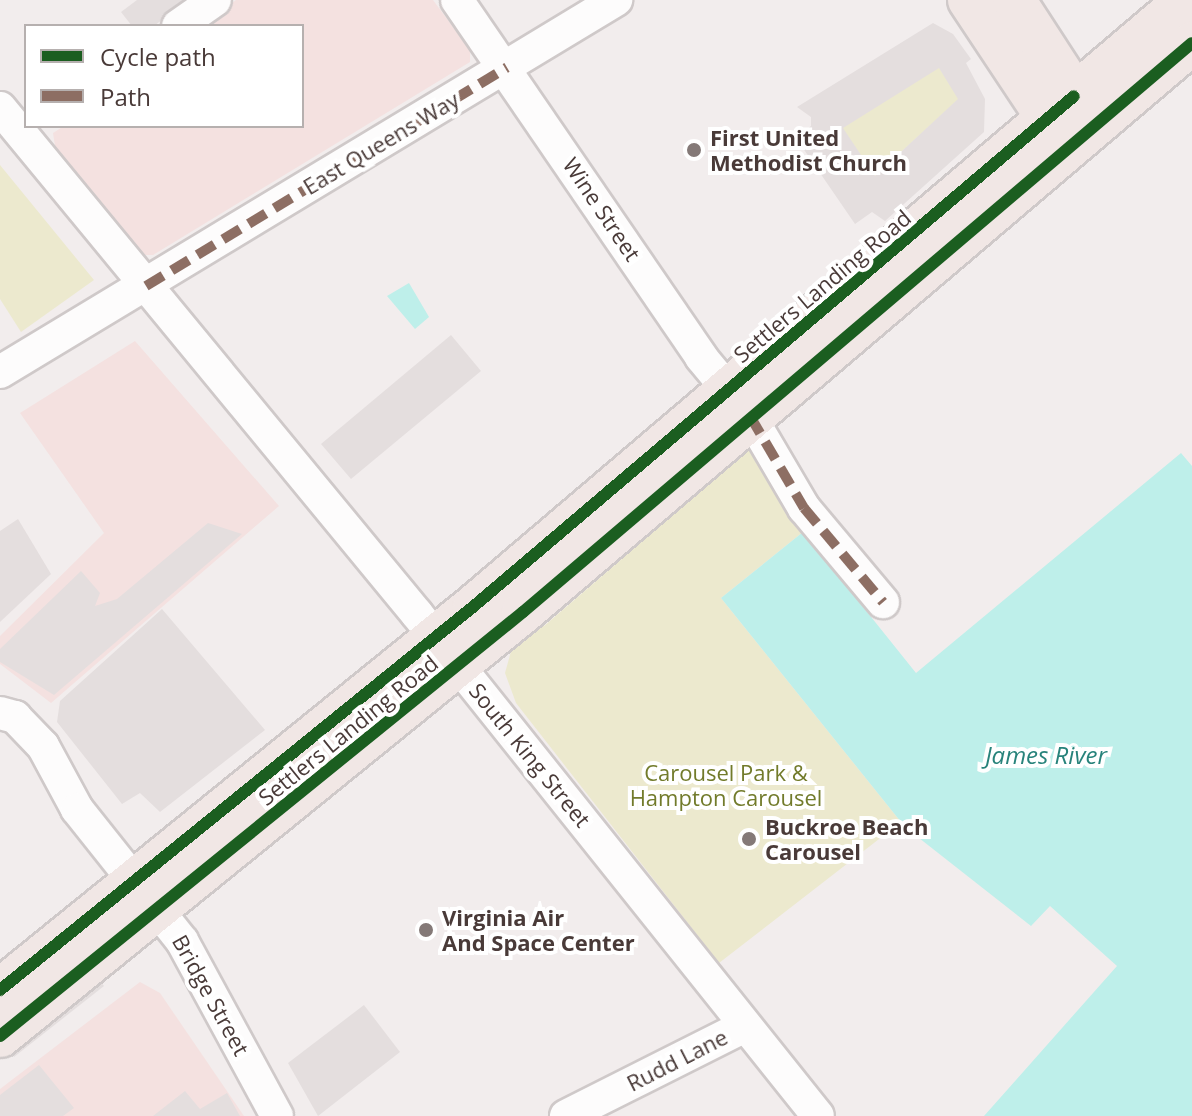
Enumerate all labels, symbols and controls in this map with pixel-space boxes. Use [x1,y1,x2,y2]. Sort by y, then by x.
legend [24,24,304,128]
text: Cycle path [100,40,216,73]
text: Path [100,80,151,113]
street label: East Queens Way [298,86,464,200]
place label: First United Methodist Church [710,124,907,176]
marker: First United Methodist Church [685,141,703,159]
street label: Wine Street [558,152,646,266]
street label: Settlers Landing Road [728,204,916,368]
street label: Settlers Landing Road [253,650,443,810]
street label: South King Street [464,678,596,832]
water label: James River [985,741,1107,769]
park label: Carousel Park & Hampton Carousel [630,759,822,810]
place label: Buckroe Beach Carousel [765,813,928,864]
marker: Buckroe Beach Carousel [740,830,758,848]
place label: Virginia Air And Space Center [442,904,635,956]
marker: Virginia Air And Space Center [417,921,435,939]
street label: Bridge Street [167,930,255,1060]
street label: Rudd Lane [622,1023,732,1097]

